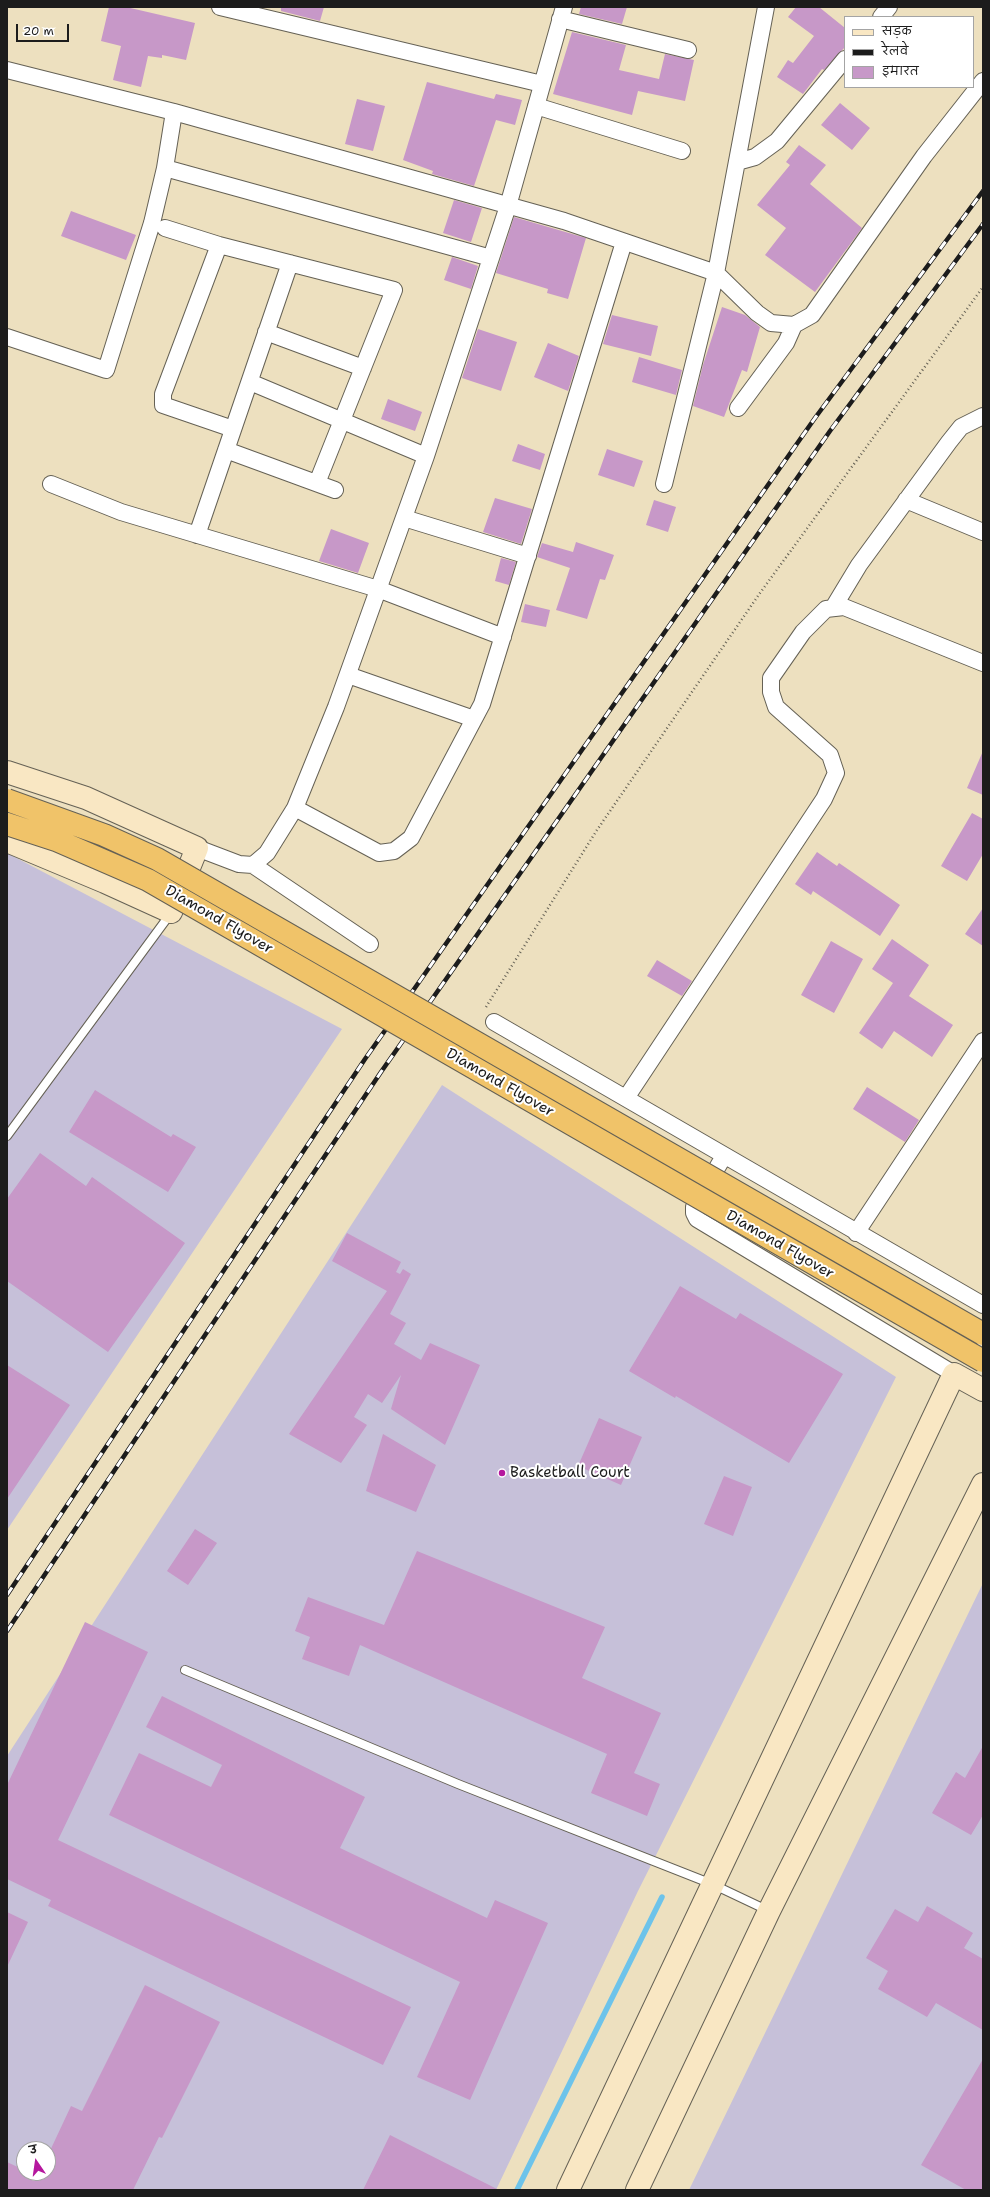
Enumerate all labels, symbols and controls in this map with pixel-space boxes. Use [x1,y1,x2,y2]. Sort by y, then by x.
scale bar [18,16,71,42]
legend [844,16,974,88]
text: 20 m [23,23,54,39]
text: सड़क [882,23,912,39]
text: रेलवे [882,43,908,59]
text: इमारत [882,63,919,79]
street label: Diamond Flyover [162,882,276,958]
street label: Diamond Flyover [443,1045,557,1121]
street label: Diamond Flyover [723,1207,837,1283]
place label: Basketball Court [510,1464,630,1482]
marker: Basketball Court [497,1468,507,1478]
north arrow [16,2141,56,2181]
text: उ [28,2142,39,2158]

